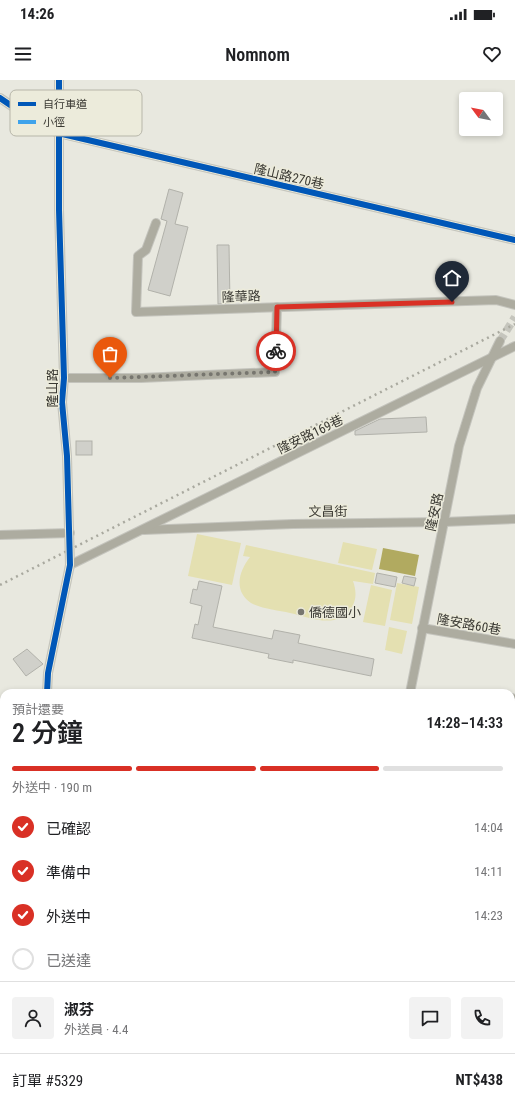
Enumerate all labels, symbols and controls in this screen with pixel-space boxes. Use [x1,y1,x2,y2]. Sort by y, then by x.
text: 14:26 [20,5,54,23]
icon: menu [12,43,34,65]
icon: heart [481,43,503,65]
text: Nomnom [225,44,290,65]
legend [10,90,142,136]
north arrow [459,92,503,136]
map controls [459,92,503,136]
text: 自行車道 [43,98,87,111]
text: 小徑 [43,116,65,129]
street label: 隆山路270巷 [252,161,325,192]
pin [435,261,469,302]
icon: home [441,267,463,289]
street label: 隆華路 [221,288,261,305]
courier [256,331,296,371]
pin [93,337,127,378]
icon: bike [265,340,287,362]
icon: bag [99,343,121,365]
street label: 隆山路 [45,368,60,408]
street label: 隆安路169巷 [275,412,346,457]
street label: 隆安路 [423,491,446,533]
street label: 文昌街 [308,504,348,519]
place label: 僑德國小 [309,605,361,620]
marker: 僑德國小 [296,607,306,617]
street label: 隆安路60巷 [436,611,502,638]
text: 預計還要 [12,702,64,717]
text: 14:28–14:33 [426,714,503,732]
text: 2 分鐘 [12,718,83,748]
text: 外送中 · 190 m [12,780,92,795]
icon: check [12,816,34,838]
text: 已確認 [46,820,91,838]
text: 14:04 [474,820,503,835]
icon: check [12,860,34,882]
text: 準備中 [46,864,91,882]
text: 14:11 [474,864,503,879]
icon: check [12,904,34,926]
text: 外送中 [46,908,91,926]
text: 14:23 [474,908,503,923]
text: 已送達 [46,952,91,970]
button: person [12,997,54,1039]
button: chat [409,997,451,1039]
button: phone [461,997,503,1039]
text: 淑芬 [64,1001,94,1019]
text: 外送員 · 4.4 [64,1022,128,1037]
text: NT$438 [456,1071,503,1089]
text: 訂單 #5329 [12,1072,83,1090]

